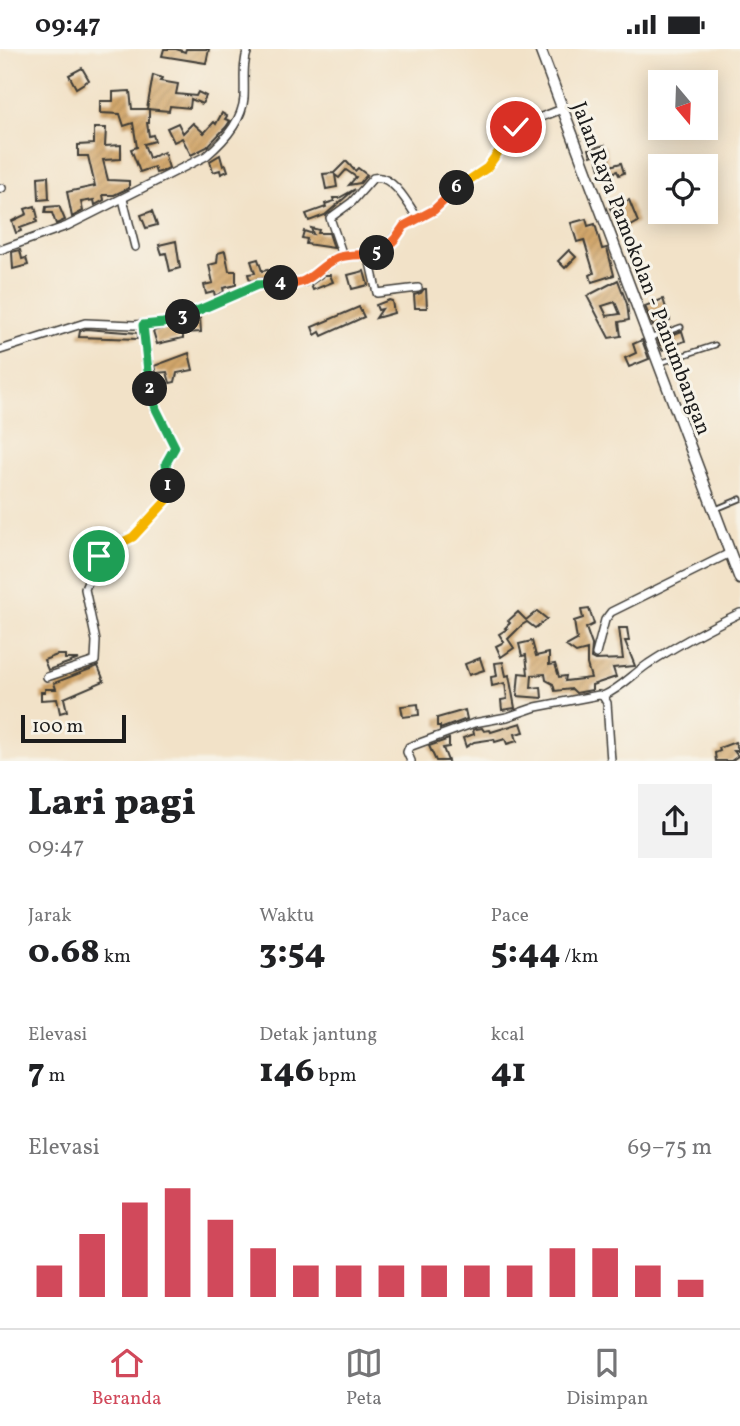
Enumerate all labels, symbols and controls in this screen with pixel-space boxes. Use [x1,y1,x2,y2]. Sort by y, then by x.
text: 09:47 [35,7,101,43]
north arrow [648,70,718,140]
map controls [648,70,718,224]
pin [486,97,546,157]
street label: Jalan Raya Pamokolan - Panumbangan [563,98,718,439]
icon: check [497,108,535,146]
button: locate [648,154,718,224]
pin: 6 [440,171,475,205]
text: 6 [451,174,462,200]
pin: 5 [360,235,394,271]
text: 5 [372,239,381,265]
pin: 4 [264,265,298,301]
text: 4 [275,269,286,295]
pin: 3 [166,299,200,335]
text: 3 [178,303,187,329]
pin: 2 [132,371,168,407]
text: 2 [145,375,154,401]
pin: 1 [150,469,186,503]
text: 1 [164,472,171,498]
pin [69,526,129,586]
icon: arrive [80,537,118,575]
scale bar [21,712,126,744]
text: 100 m [32,714,83,740]
text: Lari pagi [28,778,196,831]
button: share [638,784,712,858]
text: 09:47 [28,831,84,863]
text: Jarak [28,903,72,929]
text: Waktu [259,903,314,929]
text: Pace [491,903,529,929]
text: 0.68 [28,929,100,977]
text: 3:54 [259,929,326,977]
text: 5:44 [491,929,561,977]
text: km [100,944,131,970]
text: /km [561,944,598,970]
text: Elevasi [28,1022,87,1048]
text: Detak jantung [259,1022,377,1048]
text: kcal [491,1022,524,1048]
text: 7 [28,1048,45,1096]
text: 146 [259,1048,315,1096]
text: 41 [491,1048,526,1096]
text: m [45,1063,65,1089]
text: bpm [315,1063,356,1089]
text: Elevasi [28,1132,100,1164]
text: 69–75 m [628,1132,712,1164]
tab: Beranda [92,1344,162,1412]
tab: Peta [345,1344,383,1412]
tab: Disimpan [566,1344,648,1412]

